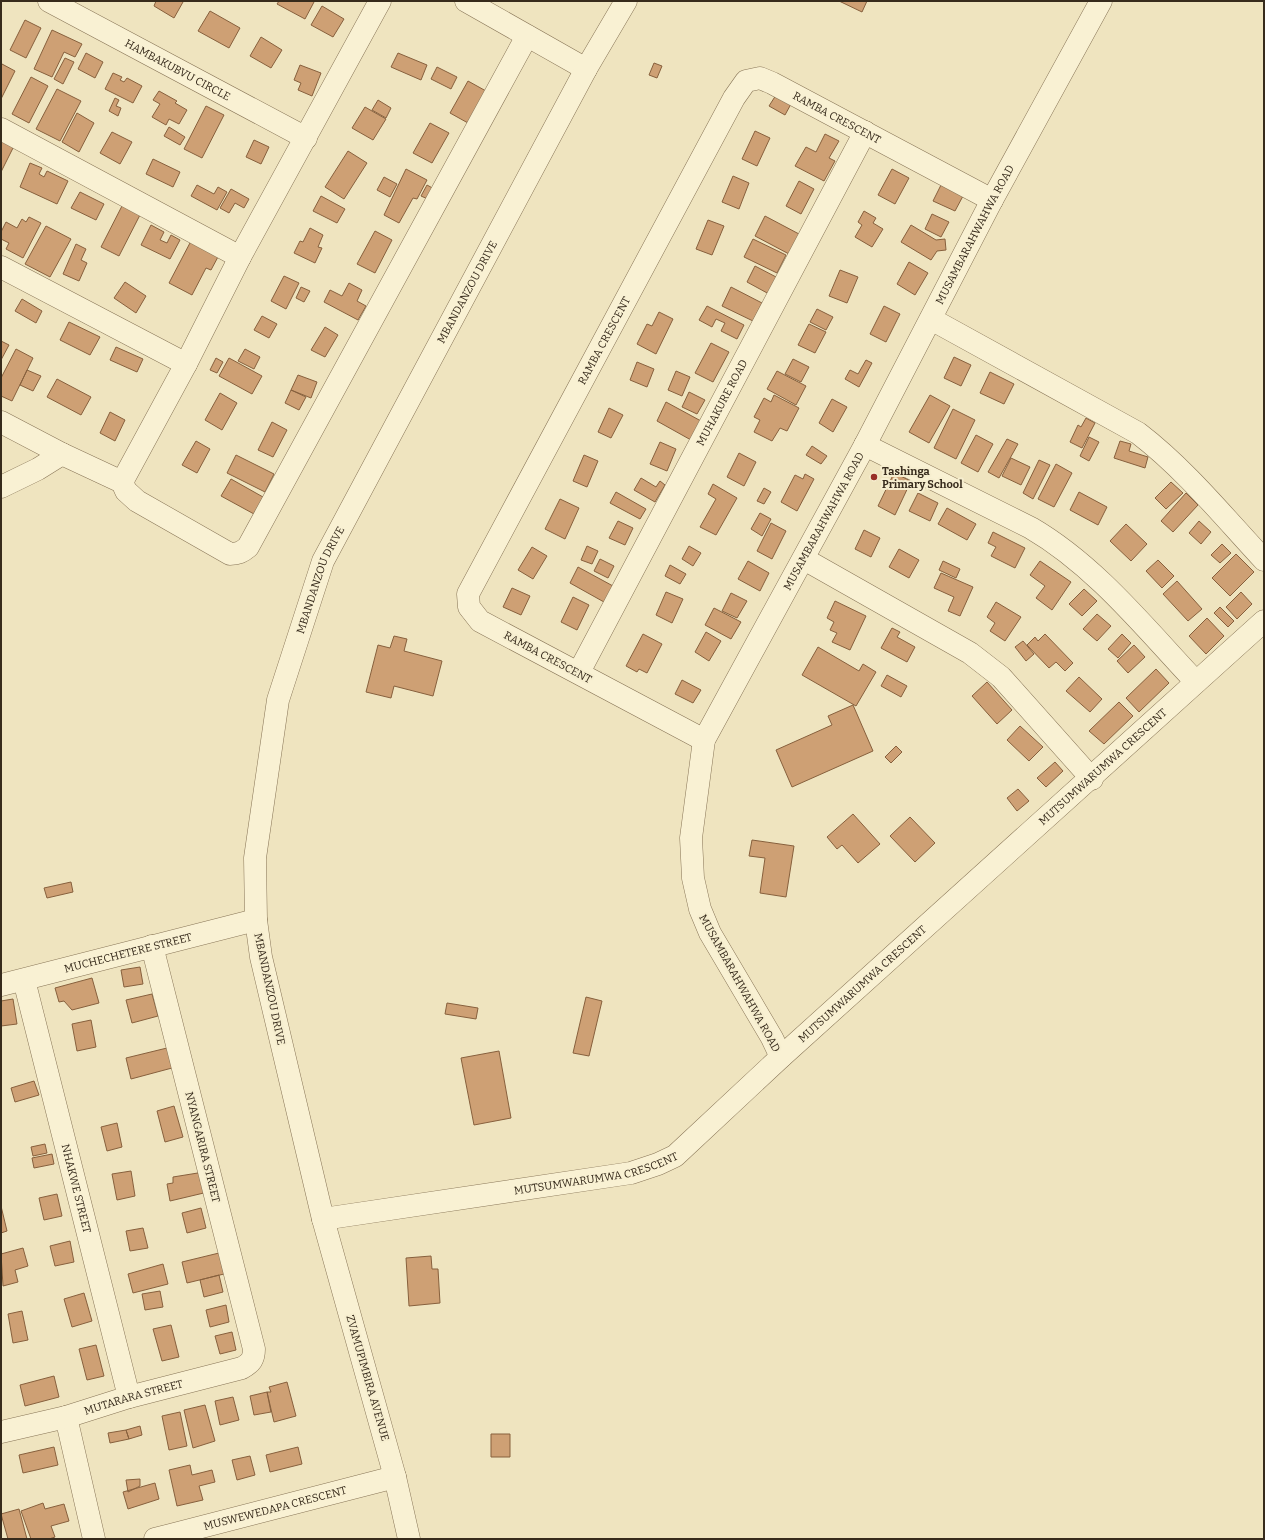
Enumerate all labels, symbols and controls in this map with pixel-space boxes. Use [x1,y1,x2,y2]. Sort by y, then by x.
street label: HAMBAKUBVU CIRCLE [123,37,233,104]
street label: RAMBA CRESCENT [791,89,883,147]
street label: MUSAMBARAHWAHWA ROAD [933,163,1017,307]
street label: MBANDANZOU DRIVE [435,238,500,346]
street label: RAMBA CRESCENT [575,294,633,387]
street label: MUHAKURE ROAD [694,357,750,448]
street label: MUSAMBARAHWAHWA ROAD [781,450,867,593]
place label: Tashinga Primary School [882,465,963,491]
marker: Tashinga Primary School [869,472,879,482]
street label: MBANDANZOU DRIVE [294,524,347,635]
street label: RAMBA CRESCENT [502,629,594,686]
street label: MUTSUMWARUMWA CRESCENT [1036,706,1170,828]
street label: MUSAMBARAHWAHWA ROAD [696,912,783,1054]
street label: MUTSUMWARUMWA CRESCENT [796,923,930,1045]
street label: MUCHECHETERE STREET [63,930,194,976]
street label: MBANDANZOU DRIVE [251,932,288,1046]
street label: NYANGARIRA STREET [182,1090,223,1204]
street label: NHAKWE STREET [59,1143,94,1235]
street label: MUTSUMWARUMWA CRESCENT [513,1149,681,1197]
street label: ZVAMUPIMBIRA AVENUE [343,1314,392,1443]
street label: MUTARARA STREET [83,1377,185,1418]
street label: MUSWEWEDAPA CRESCENT [202,1484,349,1533]

